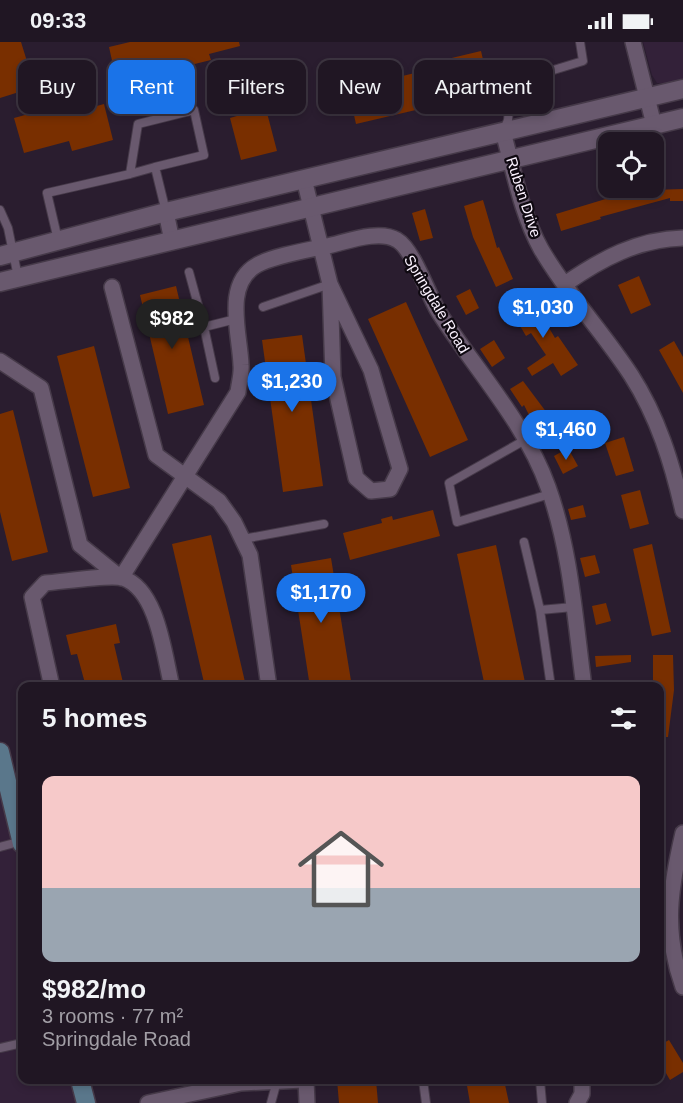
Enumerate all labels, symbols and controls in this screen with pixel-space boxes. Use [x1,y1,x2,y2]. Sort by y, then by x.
text: 09:33 [30,8,86,33]
chip: Buy [18,60,96,114]
chip: Rent [108,60,195,114]
chip: Filters [207,60,306,114]
chip: New [318,60,402,114]
chip: Apartment [414,60,553,114]
map controls [598,132,664,198]
button: locate [598,132,664,198]
street label: Ruben Drive [503,155,545,239]
street label: Springdale Road [401,252,473,356]
pin: $1,030 [494,288,592,339]
text: $1,030 [512,296,574,318]
pin: $982 [136,299,208,350]
text: $982 [150,307,194,329]
pin: $1,230 [243,362,341,413]
text: $1,230 [261,370,323,392]
pin: $1,460 [517,410,615,461]
text: $1,460 [535,418,597,440]
pin: $1,170 [272,573,370,624]
text: $1,170 [290,581,352,603]
icon: filters [607,702,640,735]
text: 5 homes [42,703,148,733]
icon: home [287,815,395,923]
text: $982/mo [42,974,146,1004]
text: 3 rooms · 77 m² [42,1005,183,1027]
text: Springdale Road [42,1028,191,1050]

